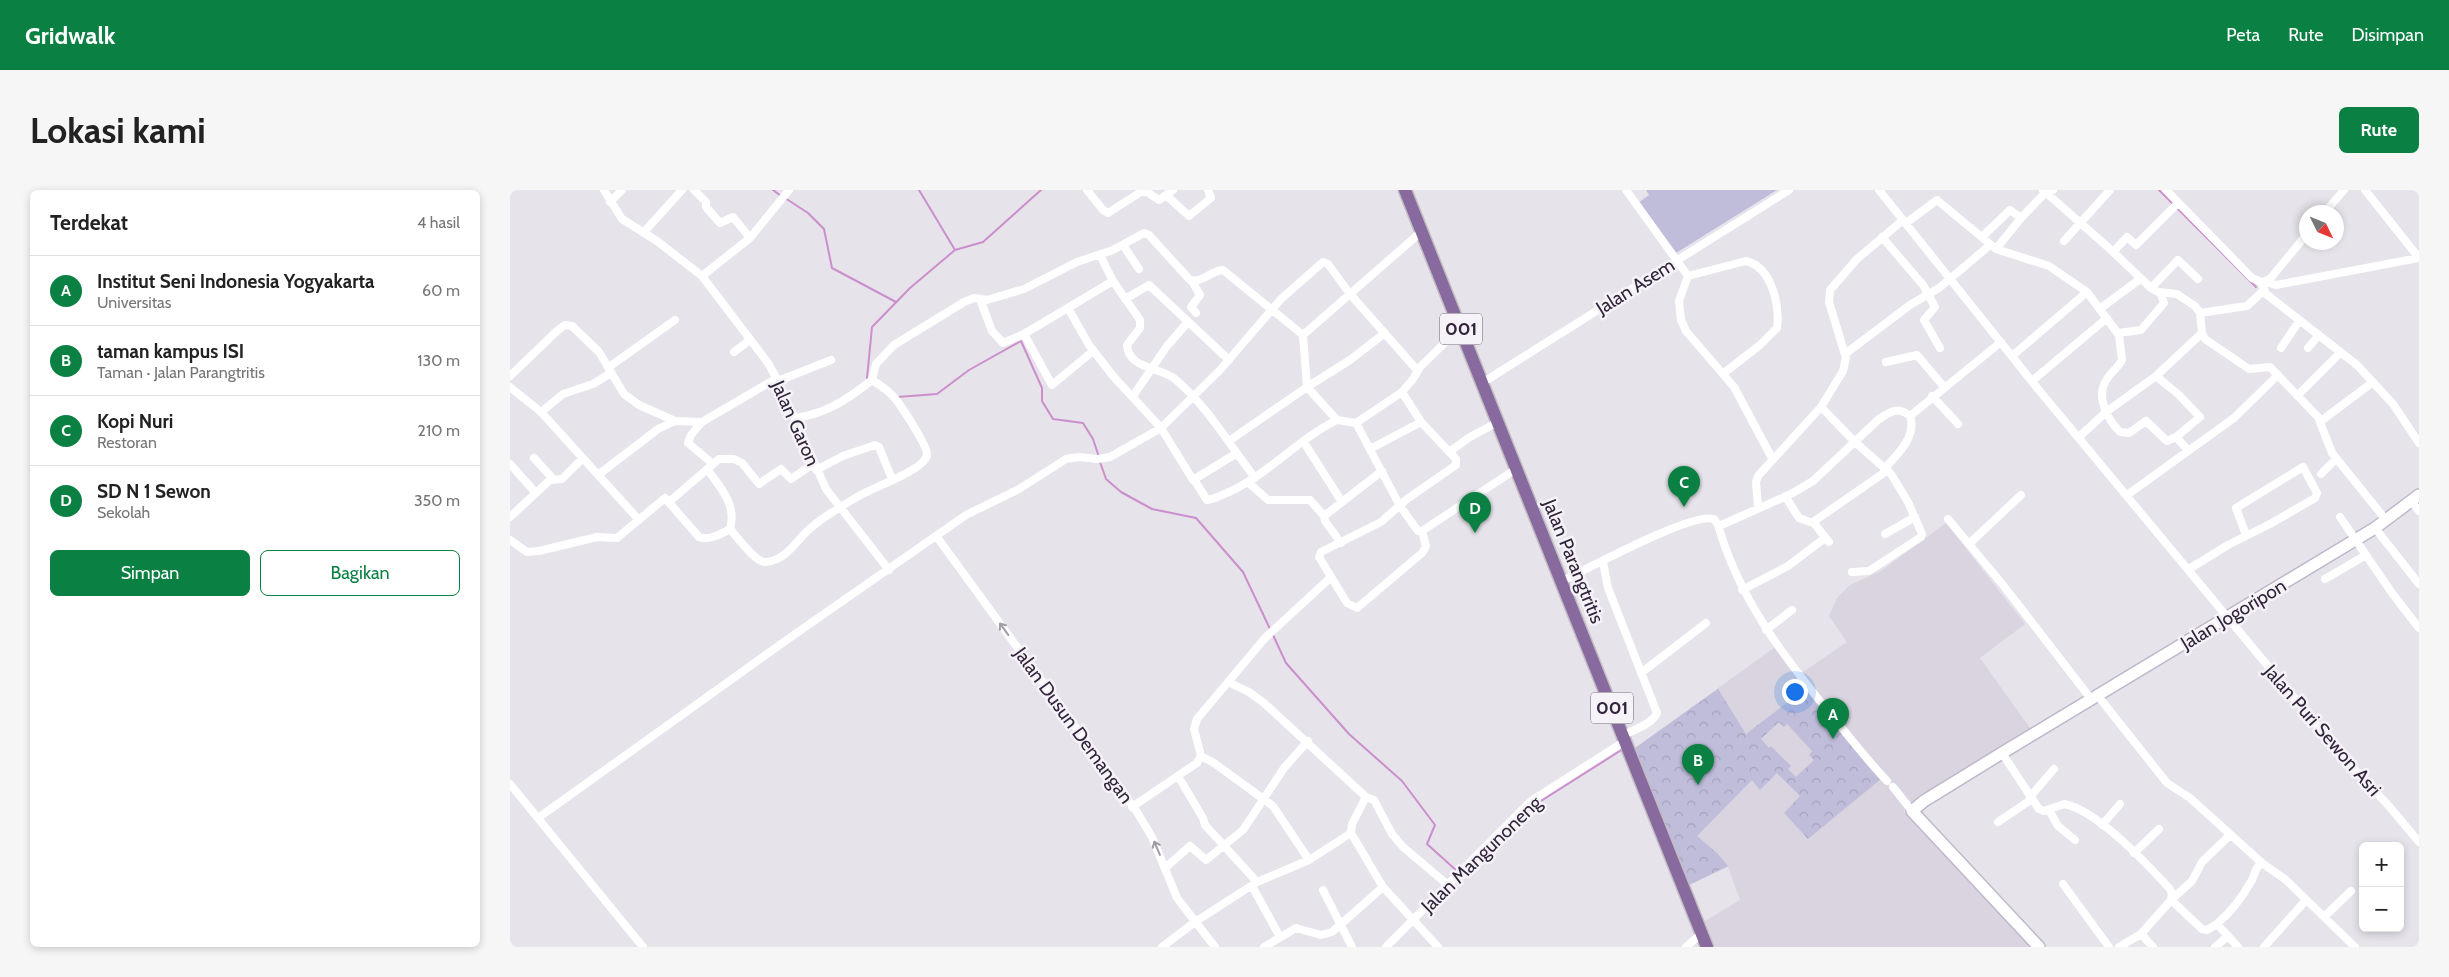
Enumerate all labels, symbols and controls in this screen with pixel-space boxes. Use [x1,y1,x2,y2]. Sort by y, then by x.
text: Gridwalk [25,21,115,50]
text: Peta [2226,24,2260,46]
text: Rute [2288,24,2323,46]
text: Disimpan [2351,24,2424,46]
button: Rute [2339,107,2419,153]
text: Lokasi kami [30,109,206,152]
north arrow [2299,205,2344,250]
text: Terdekat [50,210,128,235]
text: 4 hasil [417,213,460,232]
street label: Jalan Asem [1591,253,1679,320]
text: Institut Seni Indonesia Yogyakarta [97,270,374,293]
text: A [61,281,71,300]
text: 60 m [422,281,460,300]
text: Universitas [97,293,171,312]
road number: 001 [1440,314,1482,344]
text: taman kampus ISI [97,340,244,363]
text: B [61,351,71,370]
text: 130 m [417,351,460,370]
text: Taman · Jalan Parangtritis [97,363,265,382]
street label: Jalan Garon [766,376,825,469]
text: Kopi Nuri [97,410,173,433]
text: C [61,421,71,440]
text: 210 m [418,421,460,440]
text: Restoran [97,433,157,452]
pin: C [1668,466,1700,507]
text: SD N 1 Sewon [97,480,211,503]
text: D [60,491,72,510]
text: 350 m [414,491,460,510]
pin: D [1459,492,1491,533]
street label: Jalan Parangtritis [1538,495,1609,627]
text: Sekolah [97,503,150,522]
button: Simpan [50,550,250,596]
button: Bagikan [260,550,460,596]
street label: Jalan Jogoripon [2176,574,2290,655]
one-way arrow [999,622,1009,636]
street label: Jalan Dusun Demangan [1009,642,1138,808]
street label: Jalan Puri Sewon Asri [2259,659,2386,801]
your location [1782,679,1808,705]
road number: 001 [1591,692,1633,724]
pin: A [1817,698,1849,739]
pin: B [1682,744,1714,785]
street label: Jalan Mangunoneng [1416,791,1547,918]
one-way arrow [1151,841,1161,856]
map controls [2359,842,2404,932]
button: + [2359,842,2404,887]
button: − [2359,887,2404,932]

